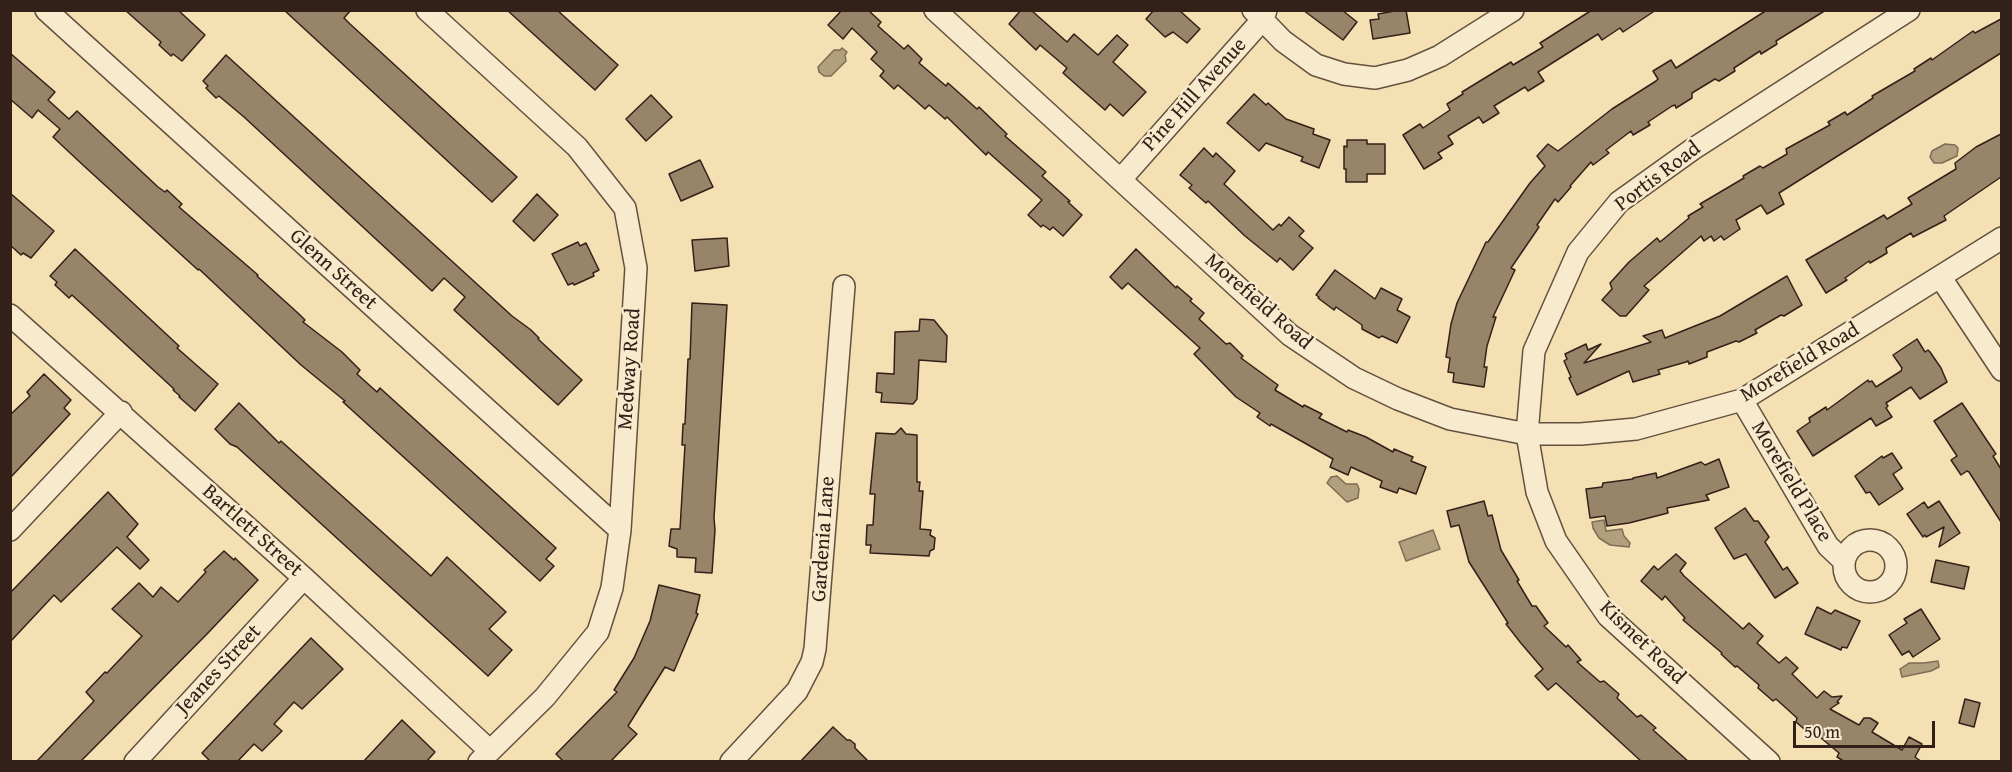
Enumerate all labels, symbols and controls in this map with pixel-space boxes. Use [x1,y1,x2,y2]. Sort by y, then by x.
street label: Pine Hill Avenue [1137,33,1253,157]
street label: Portis Road [1610,137,1706,217]
street label: Glenn Street [284,224,382,316]
street label: Morefield Road [1199,248,1317,356]
street label: Medway Road [613,307,647,431]
street label: Morefield Road [1736,318,1864,408]
street label: Morefield Place [1745,417,1837,547]
street label: Gardenia Lane [807,475,841,603]
street label: Bartlett Street [197,479,307,583]
street label: Kismet Road [1594,596,1690,690]
street label: Jeanes Street [171,620,267,720]
scale bar [1796,709,1938,747]
text: 50 m [1804,718,1840,745]

